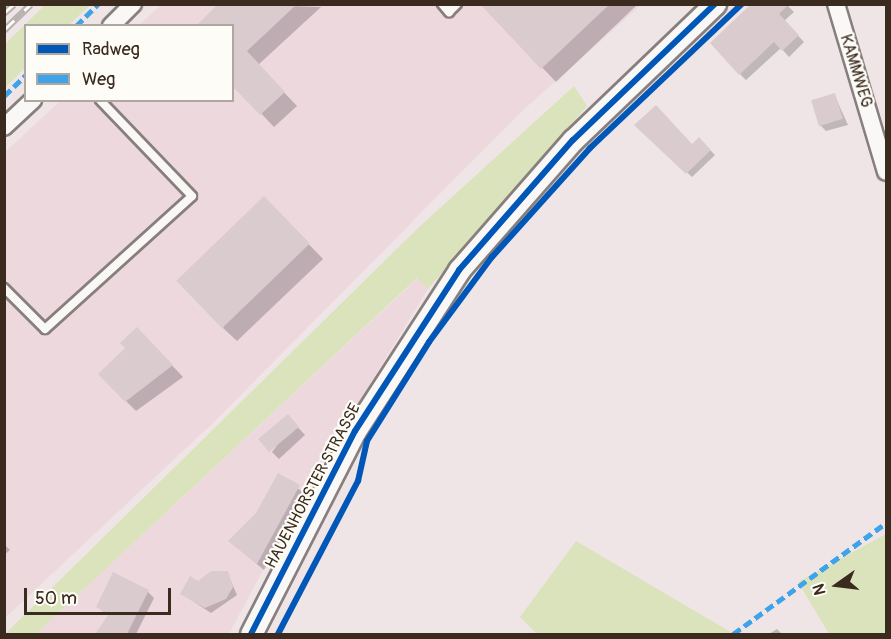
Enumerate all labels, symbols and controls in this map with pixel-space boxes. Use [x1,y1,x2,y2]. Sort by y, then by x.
legend [24,24,234,102]
street label: KAMMWEG [836,32,876,110]
text: Radweg [82,38,140,61]
text: Weg [82,68,115,91]
street label: HAUENHORSTER STRASSE [261,400,365,572]
north arrow [807,555,867,615]
scale bar [27,576,174,614]
text: N [809,582,831,597]
text: 50 m [35,587,77,610]

